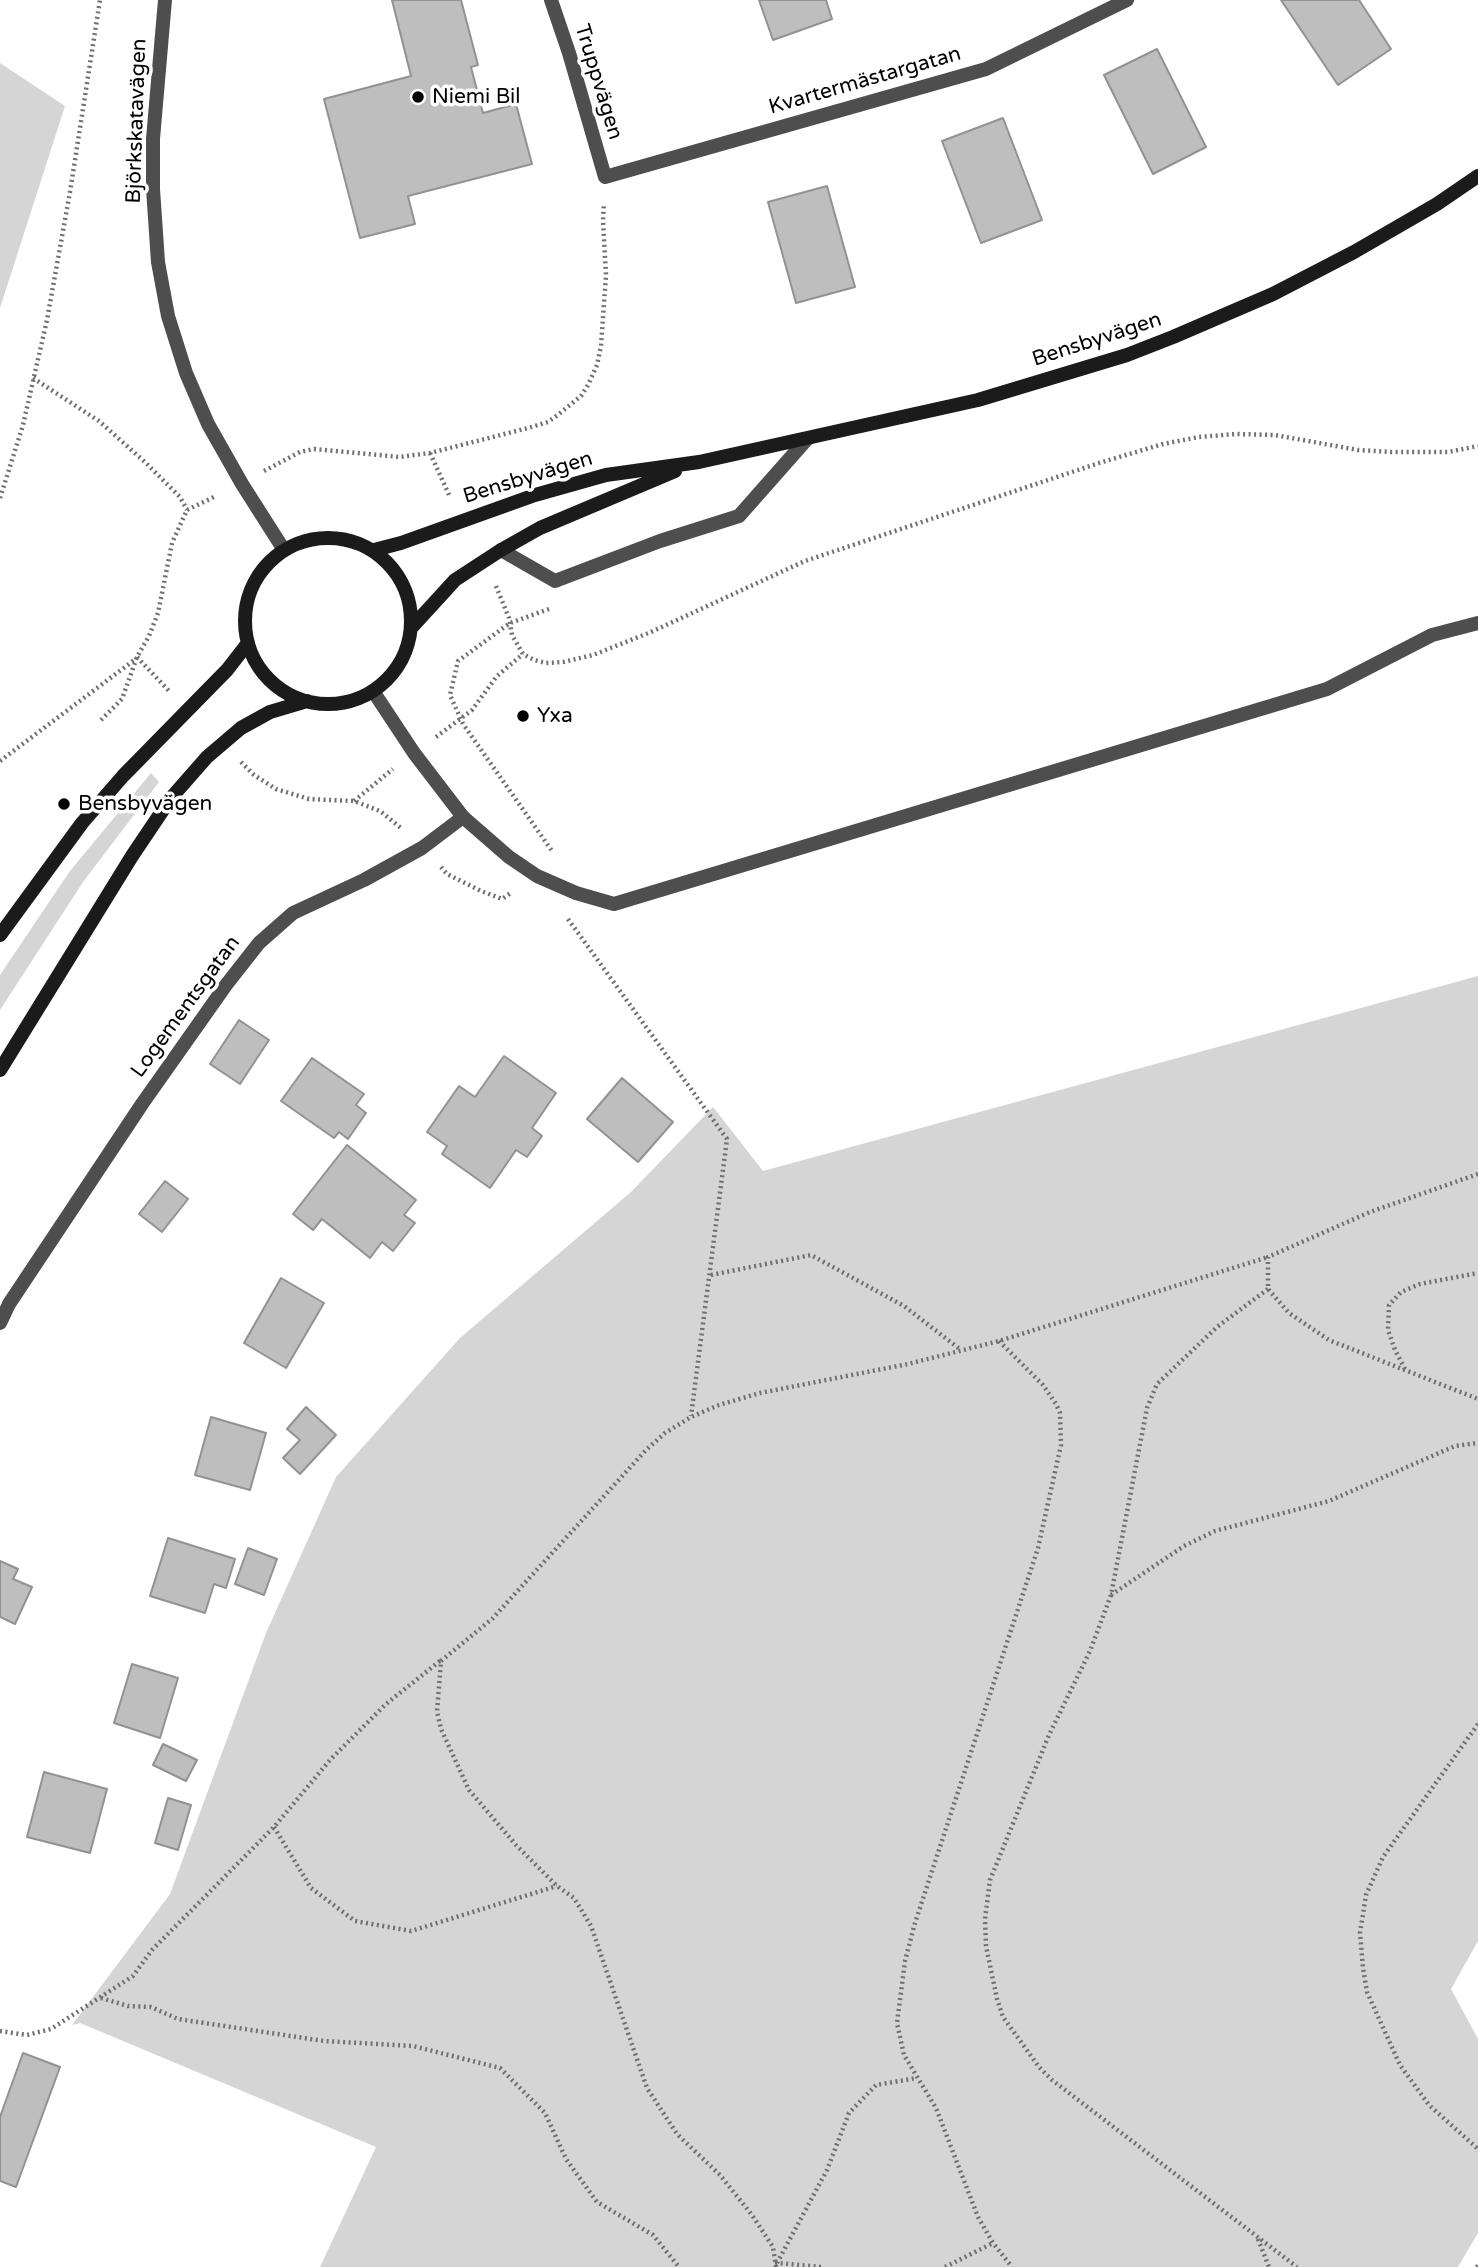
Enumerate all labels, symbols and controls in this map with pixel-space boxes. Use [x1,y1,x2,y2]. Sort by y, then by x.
street label: Truppvägen [568,21,628,143]
street label: Björkskatavägen [122,38,152,204]
street label: Kvartermästargatan [766,41,964,121]
place label: Niemi Bil [432,84,521,110]
marker: Niemi Bil [410,89,426,105]
street label: Bensbyvägen [1029,307,1165,373]
street label: Bensbyvägen [460,446,596,510]
place label: Yxa [537,703,573,729]
marker: Yxa [515,708,531,724]
place label: Bensbyvägen [78,791,212,817]
marker: Bensbyvägen [56,796,72,812]
street label: Logementsgatan [126,931,246,1083]

